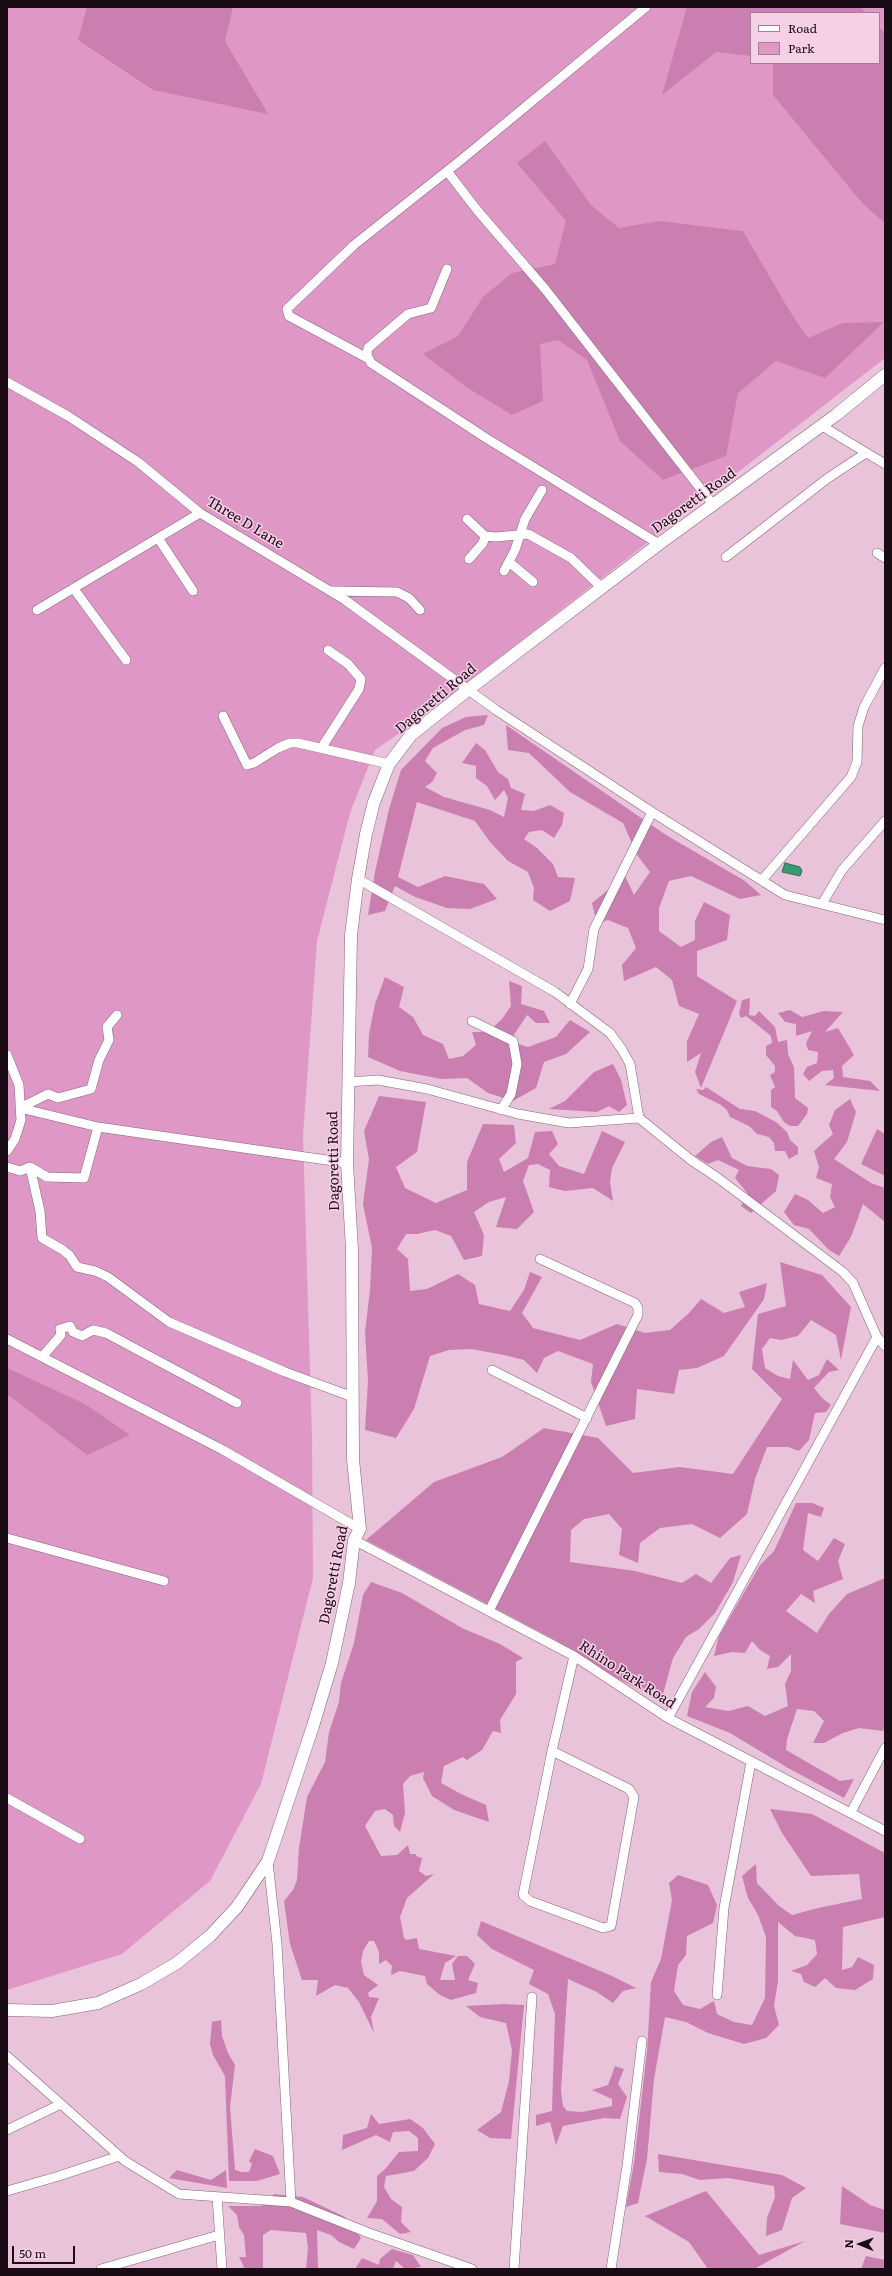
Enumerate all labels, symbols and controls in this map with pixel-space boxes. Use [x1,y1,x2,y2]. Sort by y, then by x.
legend [750,12,880,64]
text: Road [788,19,817,37]
text: Park [788,39,814,57]
street label: Dagoretti Road [649,465,739,537]
street label: Three D Lane [203,493,287,553]
street label: Dagoretti Road [392,660,480,738]
street label: Dagoretti Road [325,1111,343,1211]
street label: Dagoretti Road [316,1524,352,1626]
street label: Rhino Park Road [576,1638,678,1712]
north arrow [840,2224,880,2264]
scale bar [14,2238,77,2264]
text: N [840,2239,856,2249]
text: 50 m [19,2244,46,2262]

